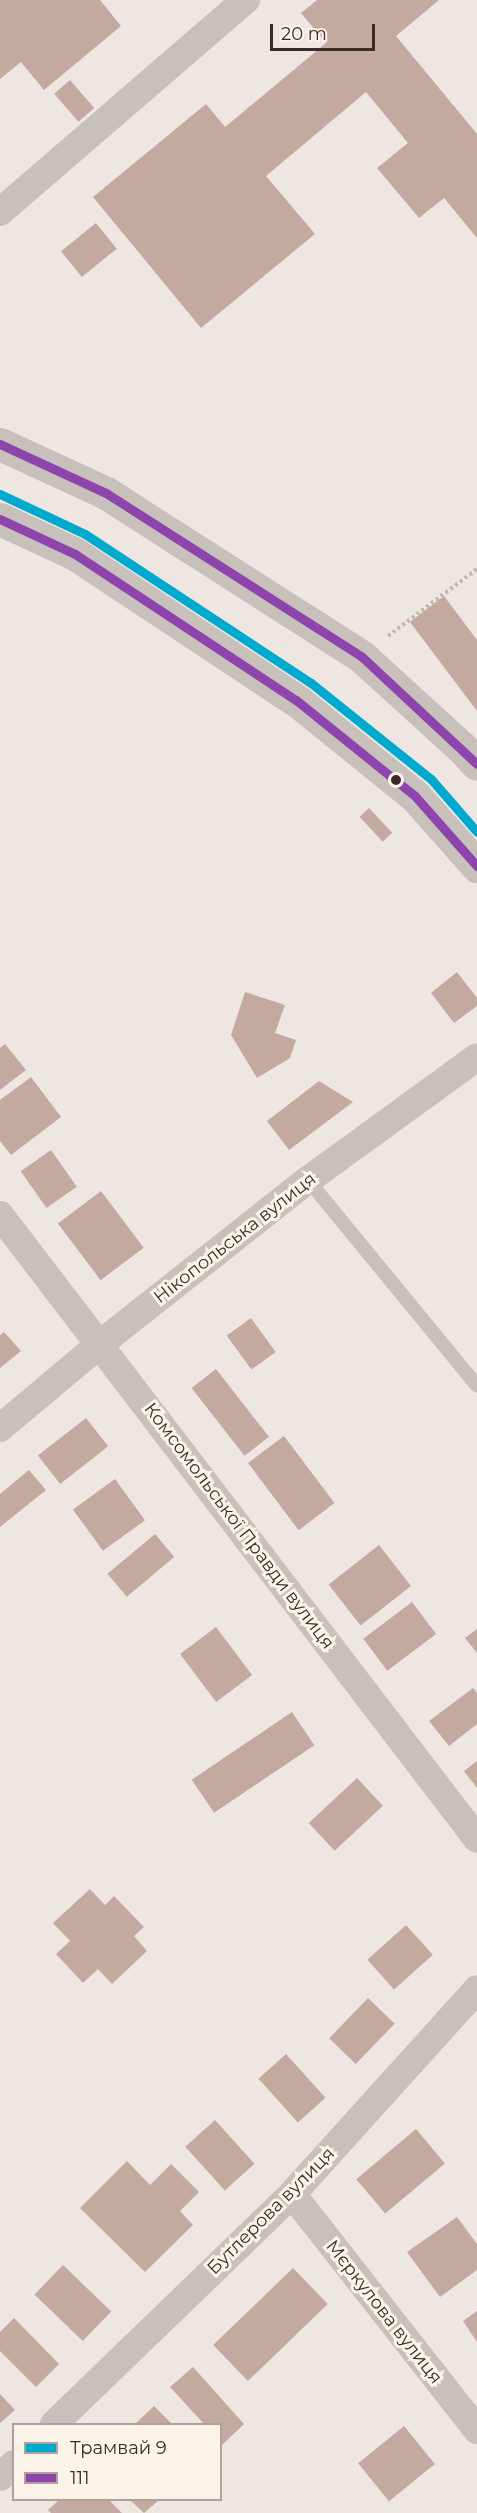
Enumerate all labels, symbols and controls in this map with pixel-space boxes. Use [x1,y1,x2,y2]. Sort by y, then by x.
scale bar [273,12,378,50]
text: 20 m [281,23,327,45]
unlabelled marker [390,774,402,786]
street label: Нікопольська вулиця [150,1168,320,1308]
street label: Комсомольської Правди вулиця [139,1399,339,1653]
street label: Бутлерова вулиця [203,2143,339,2279]
street label: Мєркулова вулиця [321,2236,447,2388]
legend [12,2423,222,2501]
text: Трамвай 9 [70,2437,167,2459]
text: 111 [70,2467,90,2489]

